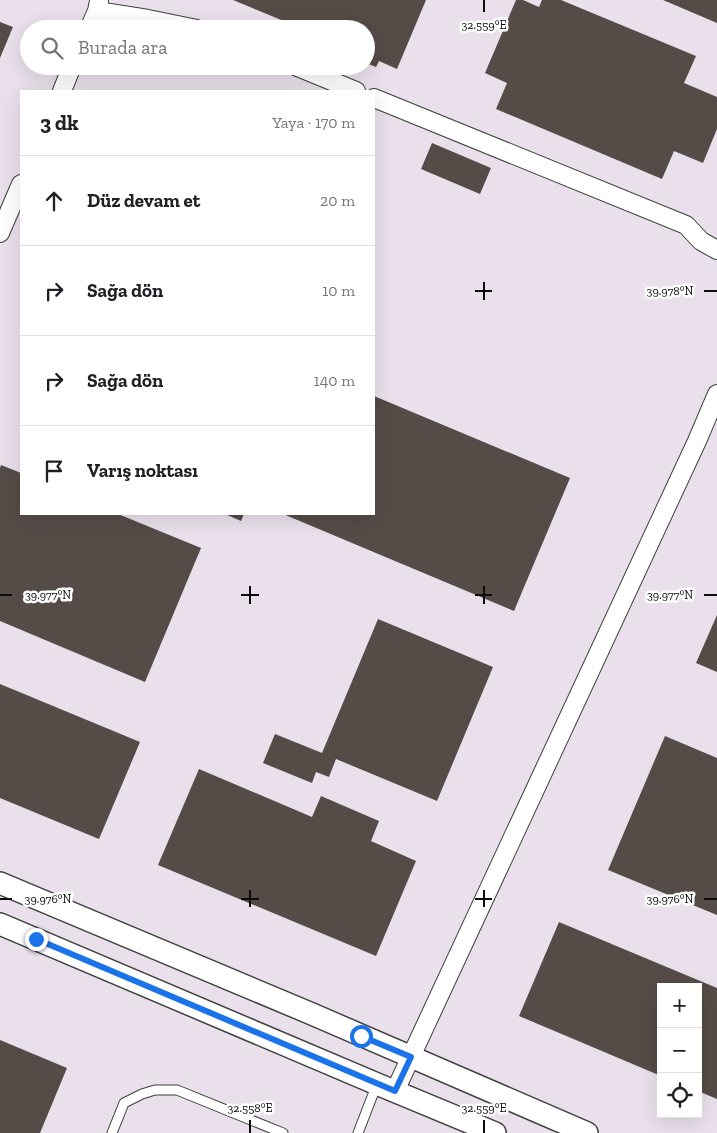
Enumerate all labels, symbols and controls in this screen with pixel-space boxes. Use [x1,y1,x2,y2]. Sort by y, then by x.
text: 32.559°E [461,18,507,32]
search box [20,20,375,75]
icon: search [38,34,66,62]
text: Burada ara [78,36,168,59]
text: 3 dk [40,110,79,135]
text: Yaya · 170 m [272,113,355,132]
icon: ahead [40,187,68,215]
text: Düz devam et [87,189,200,212]
text: 20 m [320,191,355,210]
icon: right [40,277,68,305]
text: Sağa dön [87,279,163,302]
text: 10 m [322,281,355,300]
text: 39.978°N [647,284,694,298]
icon: right [40,367,68,395]
text: Sağa dön [87,369,163,392]
text: 140 m [314,371,355,390]
icon: arrive [40,457,68,485]
text: Varış noktası [87,459,198,482]
text: 39.977°N [25,588,71,602]
text: 39.977°N [647,588,693,602]
text: 39.976°N [25,892,72,906]
text: 39.976°N [647,892,694,906]
route end [25,928,48,951]
map controls [657,983,702,1118]
button: + [657,983,702,1028]
route start [350,1025,373,1048]
button: − [657,1028,702,1073]
button: locate [657,1073,702,1118]
text: 32.558°E [227,1101,273,1115]
text: 32.559°E [461,1101,507,1115]

